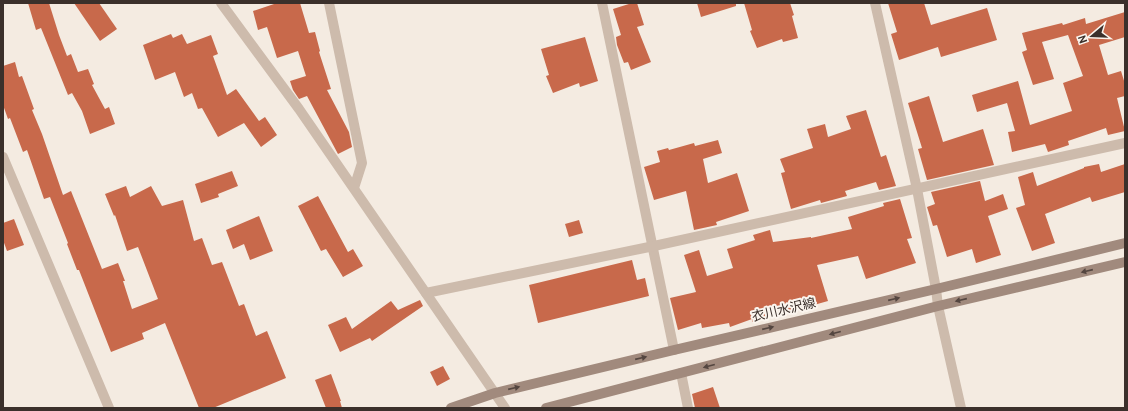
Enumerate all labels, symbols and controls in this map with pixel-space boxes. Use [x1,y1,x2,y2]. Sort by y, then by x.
north arrow [1072,16,1112,56]
text: N [1076,33,1091,45]
one-way arrow [1081,268,1093,274]
street label: 衣川水沢線 [750,295,817,326]
one-way arrow [888,296,900,302]
one-way arrow [954,298,967,304]
one-way arrow [761,325,774,331]
one-way arrow [828,330,841,336]
one-way arrow [635,354,647,360]
one-way arrow [703,363,715,369]
one-way arrow [508,384,521,390]

